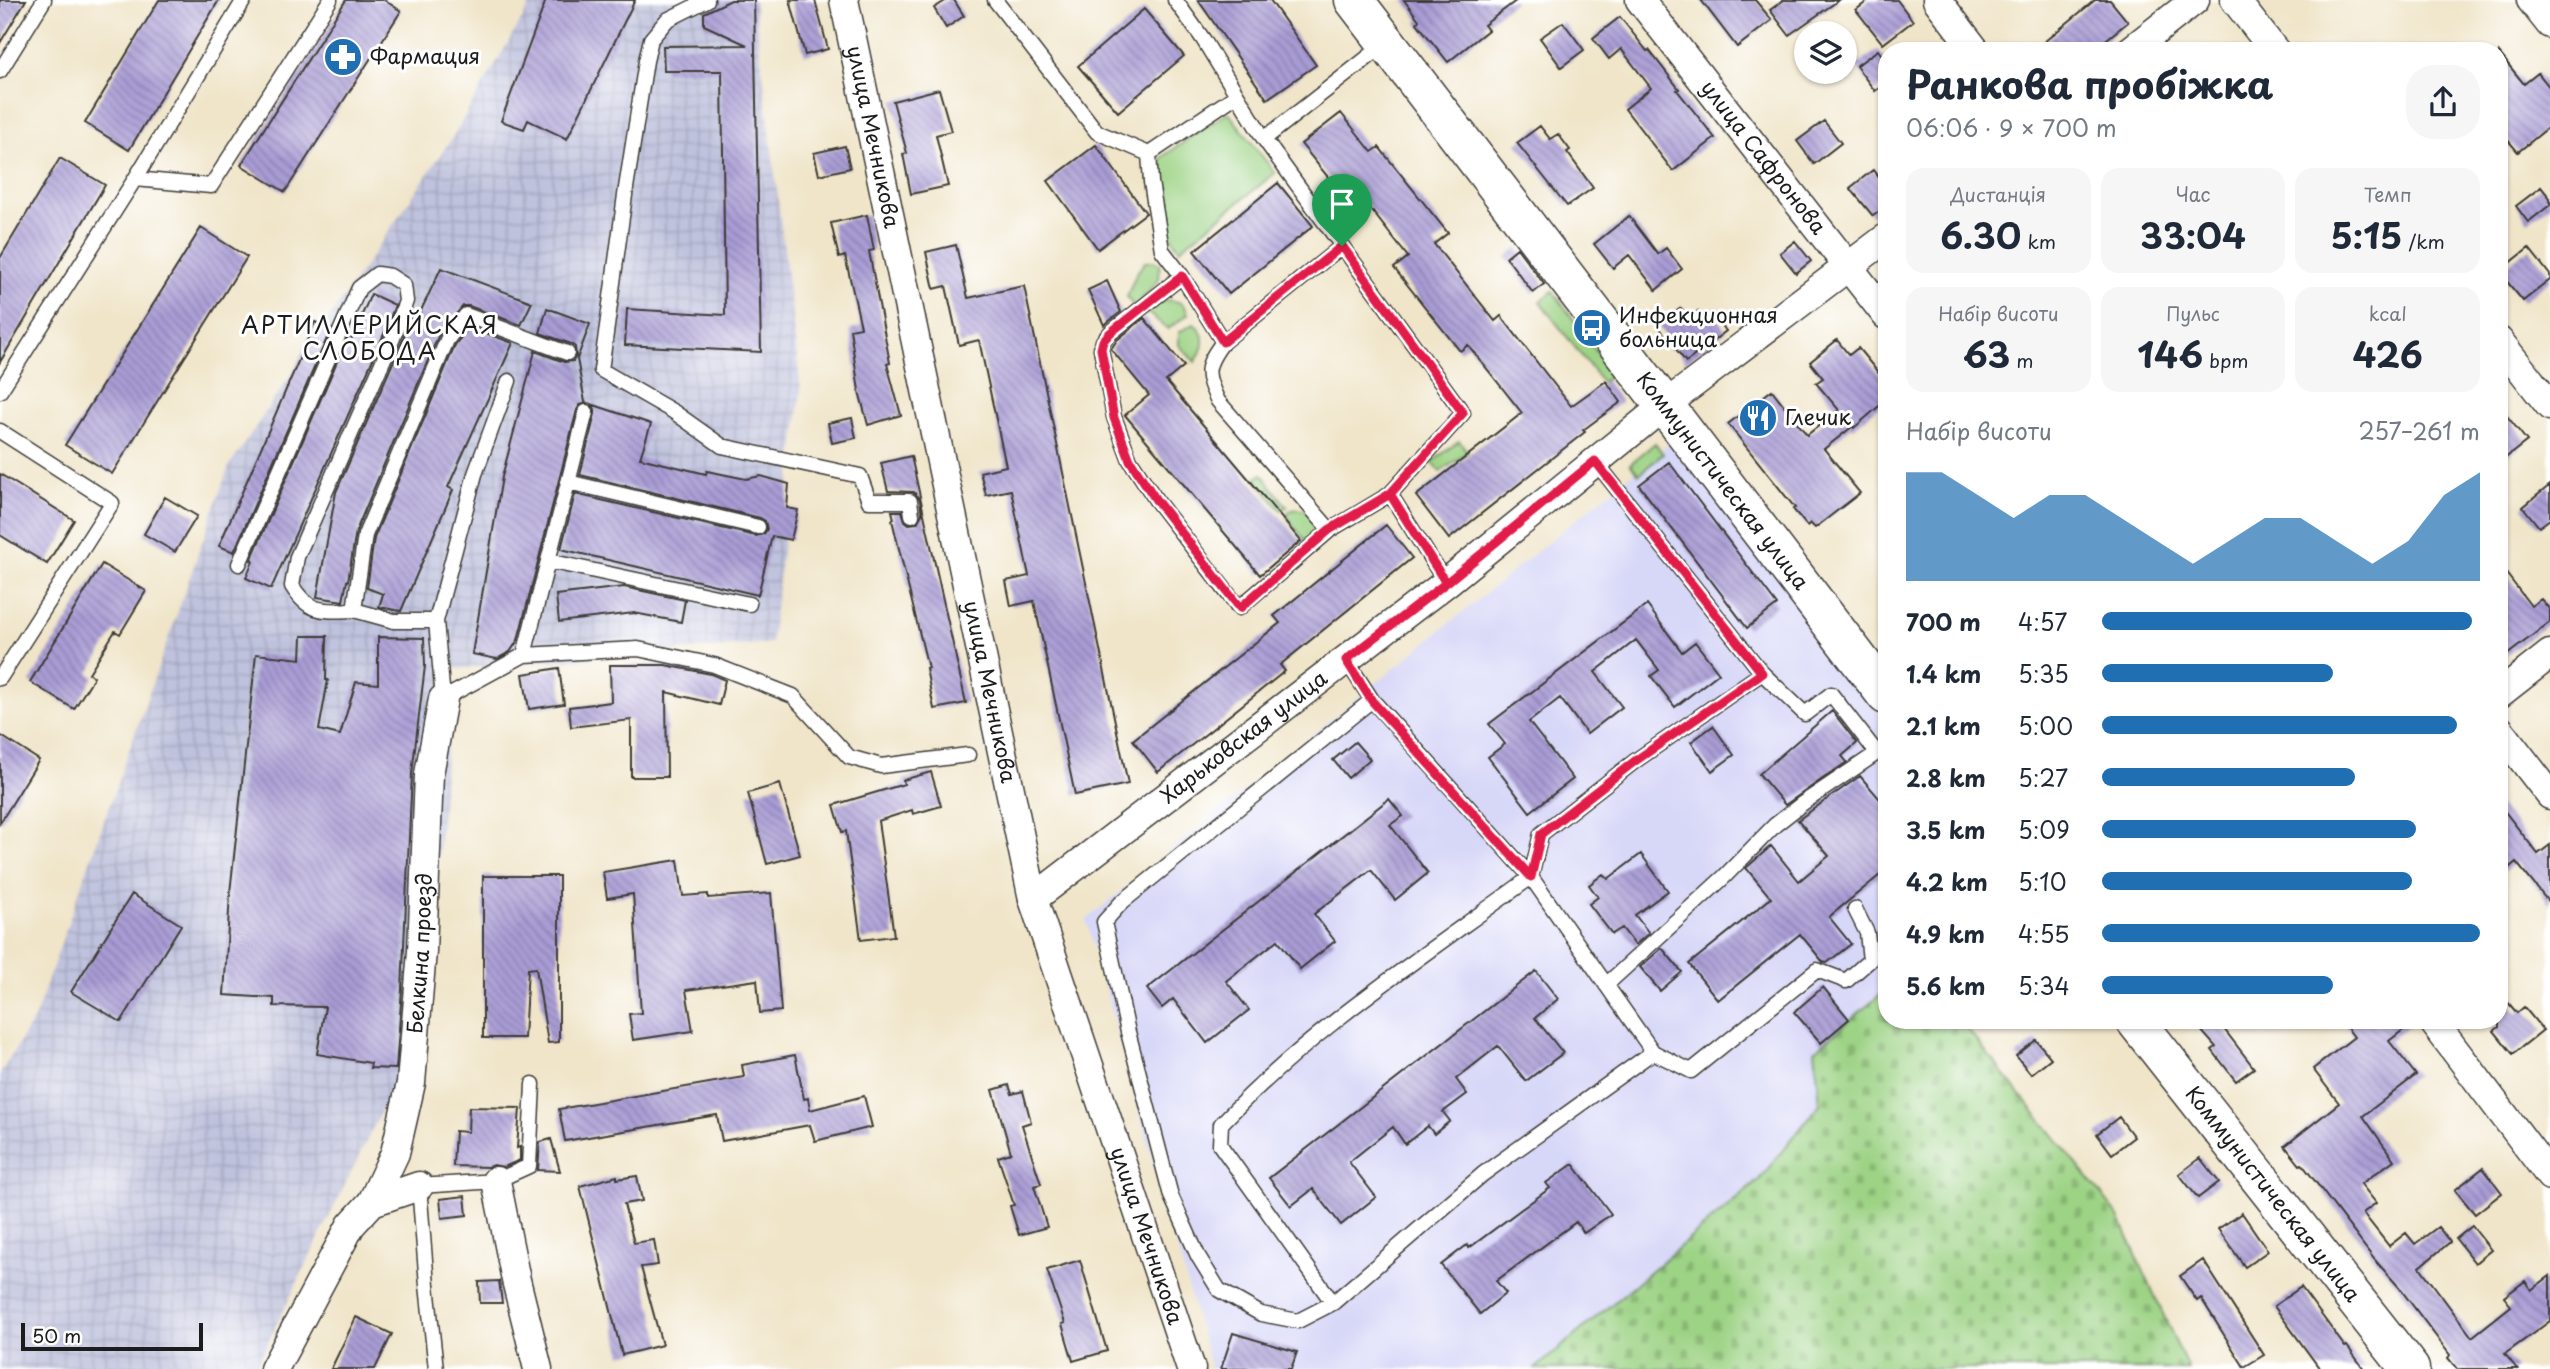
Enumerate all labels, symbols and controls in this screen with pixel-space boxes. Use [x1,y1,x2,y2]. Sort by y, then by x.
map controls [1794,21,1857,84]
button: layers [1794,21,1857,84]
pharmacy icon: Фармация [322,36,364,78]
place label: Фармация [370,39,480,71]
street label: улица Мечникова [840,42,910,231]
text: Ранкова пробіжка [1906,55,2273,112]
button: share [2406,65,2480,139]
street label: улица Сафронова [1694,72,1835,240]
text: 06:06 · 9 × 700 m [1906,110,2117,145]
pin [1312,174,1372,246]
text: Дистанція [1950,180,2046,208]
text: Час [2176,180,2210,208]
text: Темп [2364,180,2412,208]
icon: arrive [1323,185,1361,223]
text: 6.30 [1941,208,2021,261]
text: 33:04 [2140,208,2246,261]
text: 5:15 [2331,208,2402,261]
text: km [2021,227,2056,255]
text: /km [2402,227,2445,255]
place label: Инфекционная больница [1619,298,1778,354]
text: Набір висоти [1938,299,2058,327]
text: Пульс [2166,299,2220,327]
text: kcal [2369,299,2407,327]
district label: АРТИЛЛЕРИЙСКАЯ СЛОБОДА [241,307,499,368]
bus stop icon: Инфекционная больница [1571,307,1613,349]
text: 63 [1963,327,2010,380]
text: 146 [2137,327,2203,380]
text: 426 [2353,327,2423,380]
text: m [2010,346,2034,374]
text: bpm [2203,346,2249,374]
street label: Коммунистическая улица [1630,364,1818,596]
restaurant icon: Глечик [1737,397,1779,439]
place label: Глечик [1785,400,1851,432]
text: Набір висоти [1906,413,2052,448]
text: 257–261 m [2358,413,2480,448]
street label: улица Мечникова [957,597,1026,786]
text: 700 m [1906,604,1981,639]
text: 4:57 [2018,604,2067,639]
text: 1.4 km [1906,656,1981,691]
text: 5:35 [2018,656,2069,691]
street label: Харьковская улица [1153,661,1334,810]
text: 2.1 km [1906,708,1981,743]
text: 5:00 [2018,708,2073,743]
text: 2.8 km [1906,760,1986,795]
text: 5:27 [2018,760,2068,795]
text: 3.5 km [1906,812,1986,847]
text: 5:09 [2018,812,2070,847]
text: 4.2 km [1906,864,1988,899]
text: 5:10 [2018,864,2066,899]
street label: Белкина проезд [397,872,439,1035]
text: 4.9 km [1906,916,1985,951]
text: 4:55 [2018,916,2069,951]
text: 5.6 km [1906,968,1985,1003]
text: 5:34 [2018,968,2070,1003]
street label: Коммунистическая улица [2179,1078,2370,1309]
street label: улица Мечникова [1103,1142,1193,1328]
scale bar [21,1320,203,1352]
text: 50 m [32,1321,81,1349]

